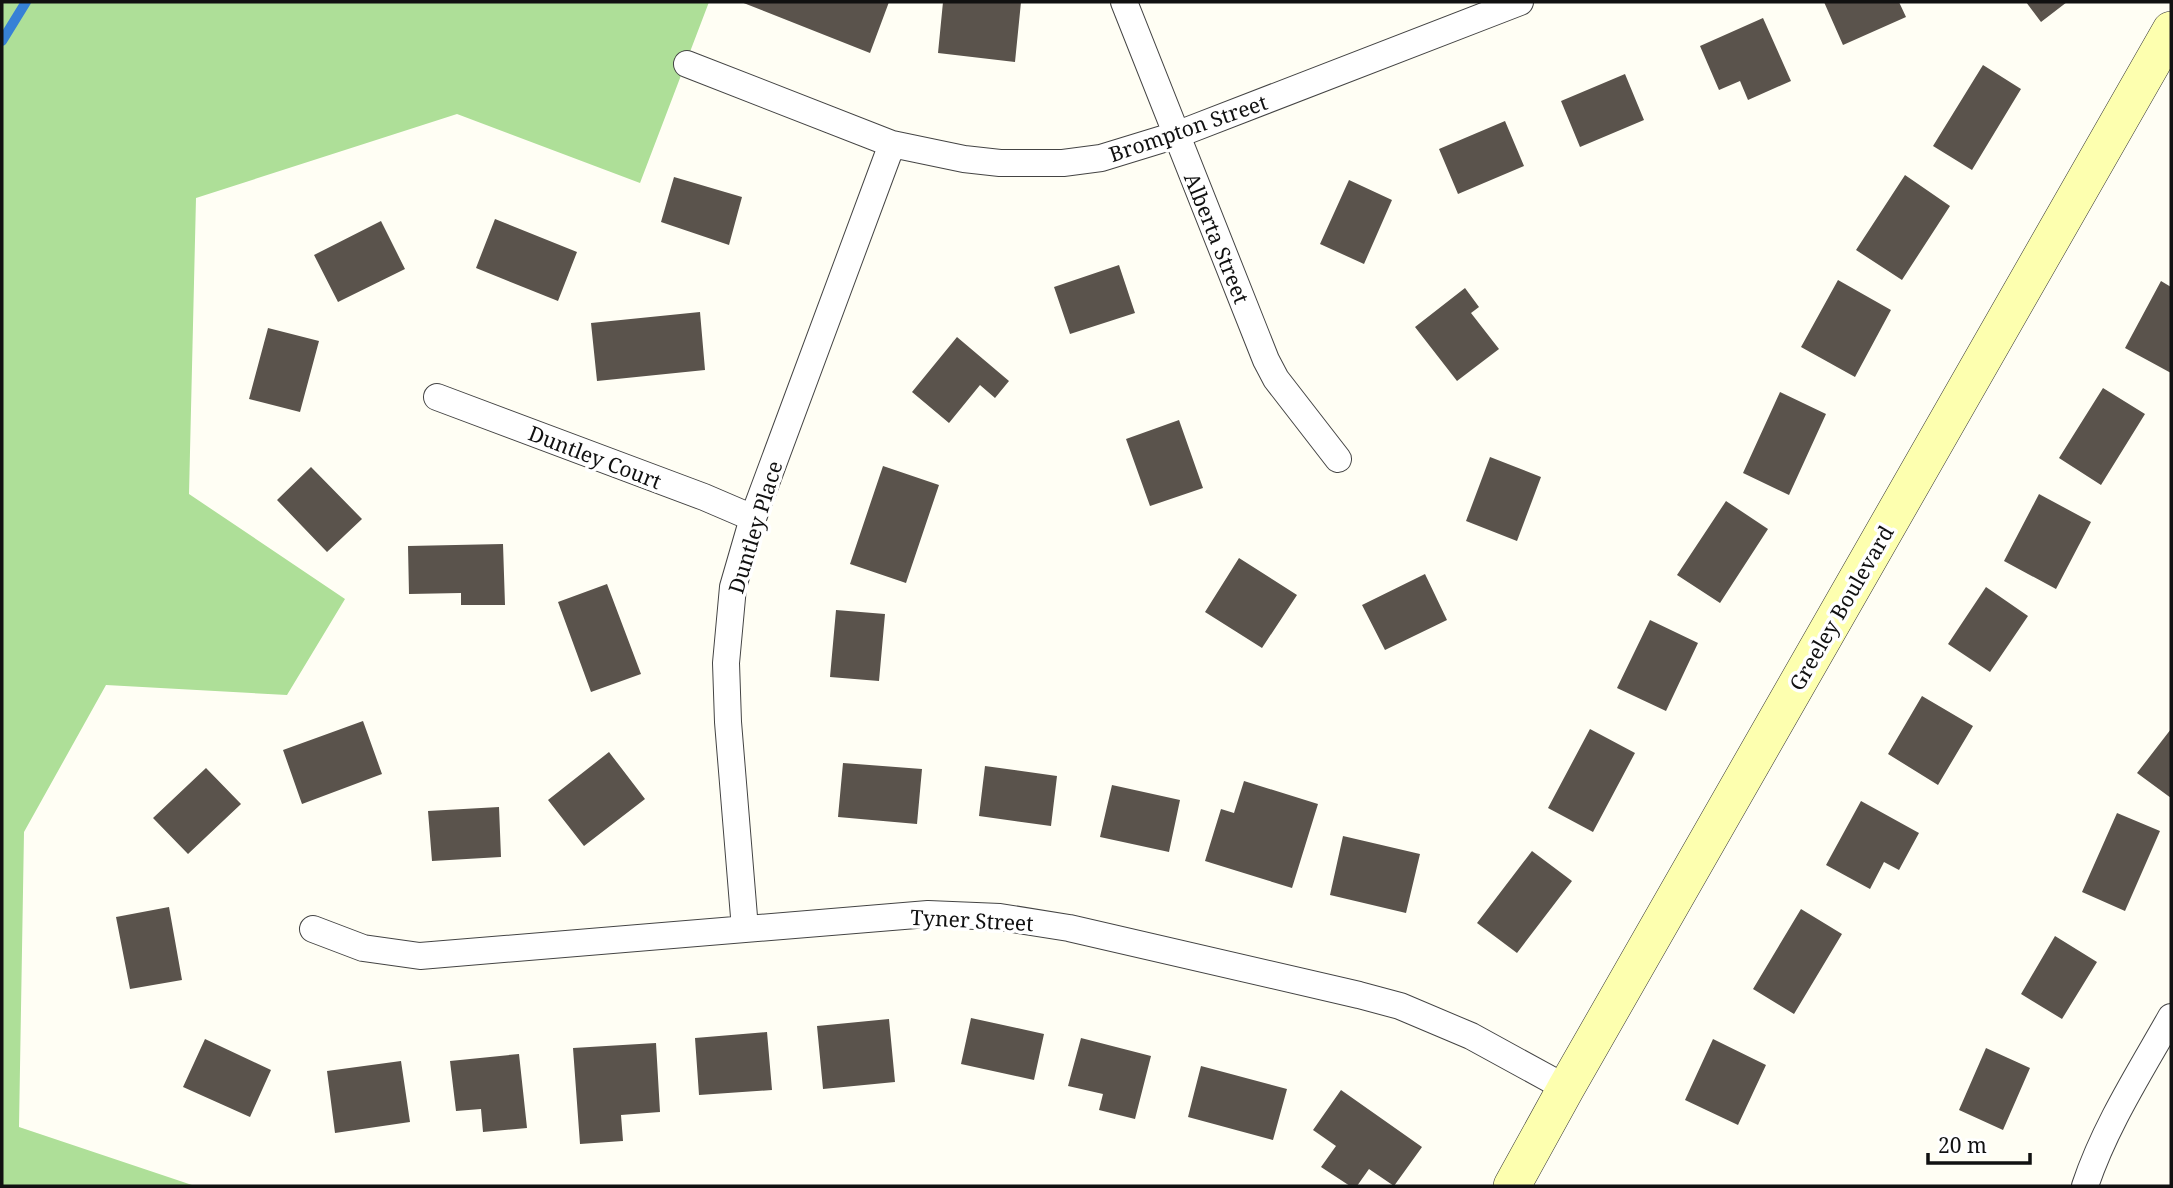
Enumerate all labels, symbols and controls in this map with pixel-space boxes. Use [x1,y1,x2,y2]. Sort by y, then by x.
street label: Brompton Street [1105,88,1271,168]
street label: Alberta Street [1178,169,1256,307]
street label: Duntley Court [525,419,665,495]
street label: Duntley Place [722,457,788,597]
street label: Greeley Boulevard [1782,520,1900,696]
street label: Tyner Street [910,903,1034,937]
scale bar [1928,1122,2030,1166]
text: 20 m [1938,1131,1987,1159]

